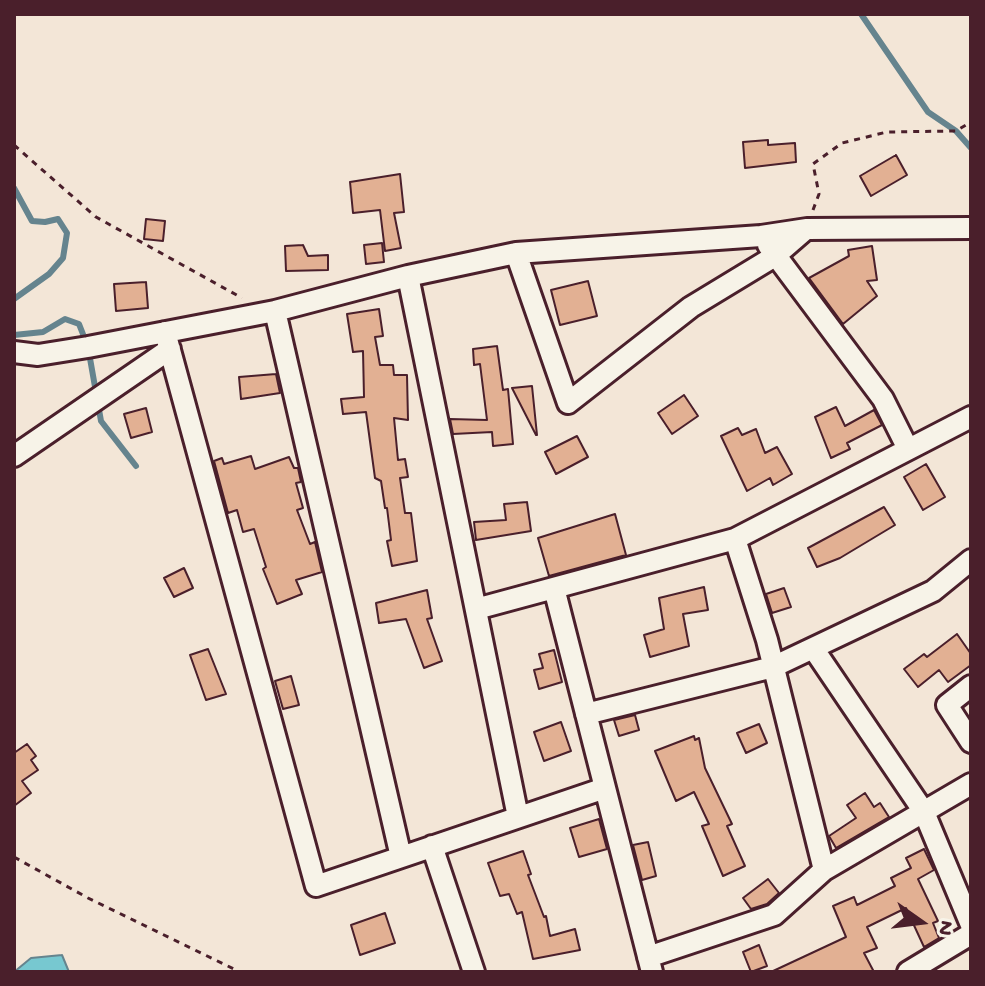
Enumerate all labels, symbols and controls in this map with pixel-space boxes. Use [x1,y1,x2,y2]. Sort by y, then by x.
north arrow [881,882,961,962]
text: N [930,918,959,938]

